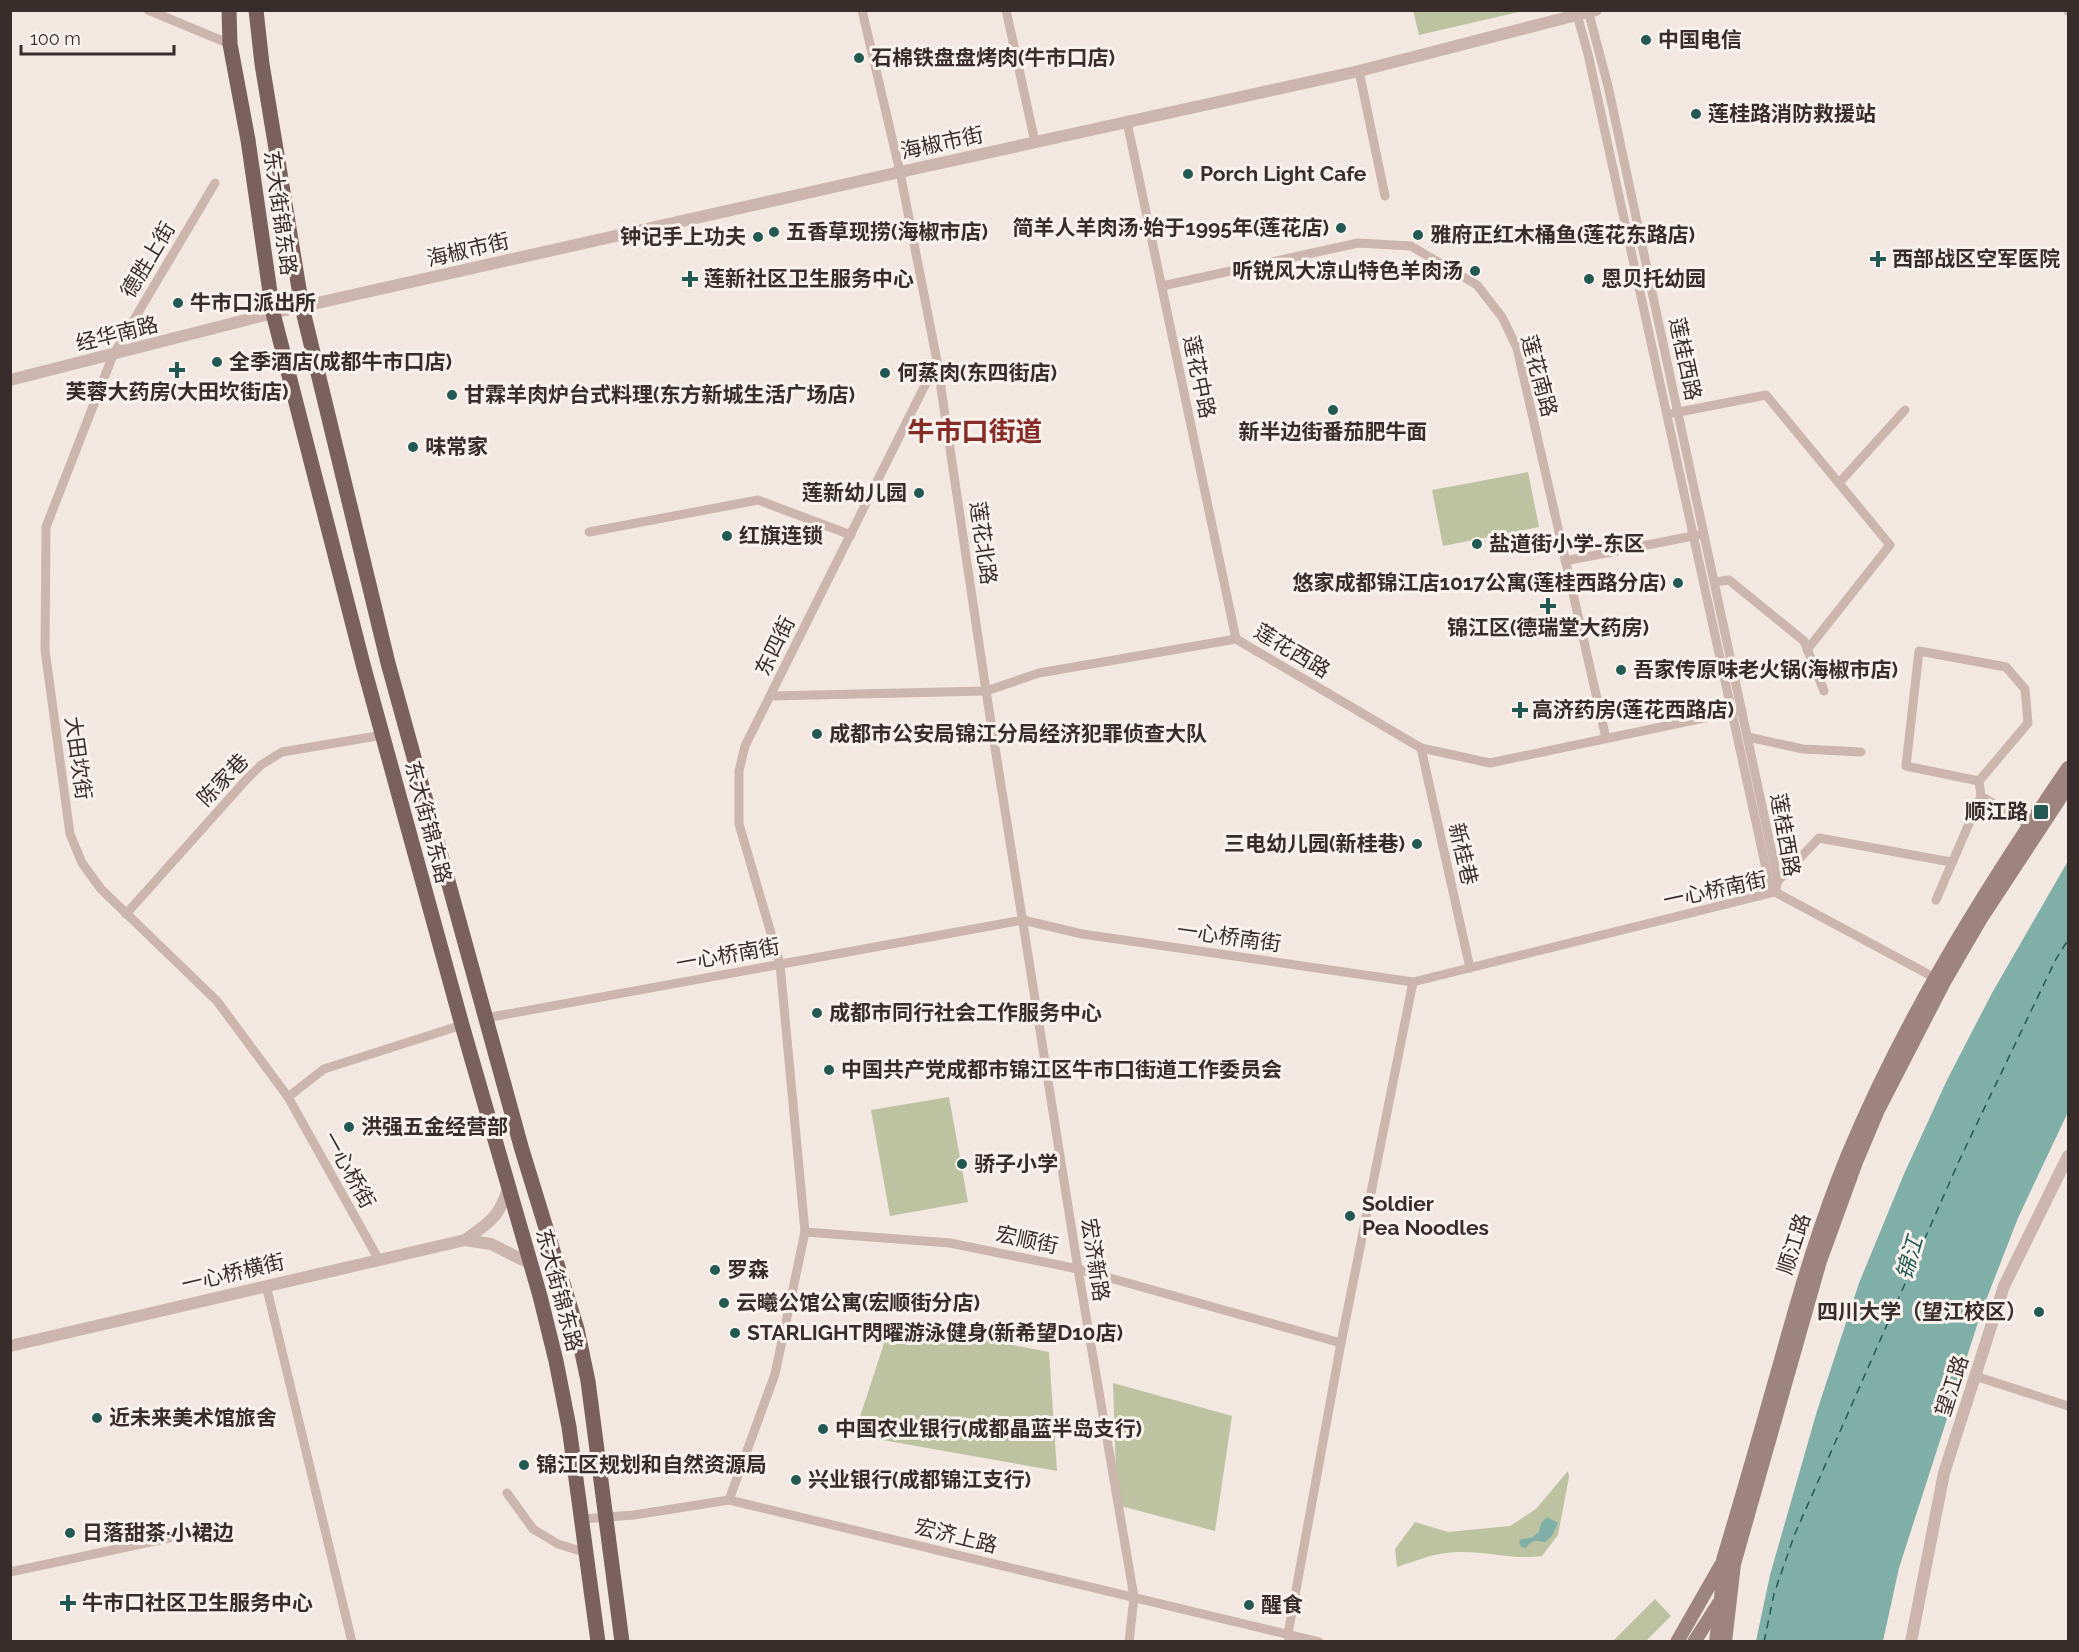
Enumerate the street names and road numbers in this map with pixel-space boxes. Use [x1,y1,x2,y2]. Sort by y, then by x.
street label: 海椒市街 [898,122,986,163]
street label: 东大街锦东路 [259,149,302,277]
street label: 德胜上街 [115,217,180,302]
street label: 海椒市街 [424,228,512,271]
street label: 经华南路 [73,311,161,356]
street label: 莲桂西路 [1665,315,1706,403]
street label: 莲花南路 [1517,332,1562,420]
street label: 莲花中路 [1179,333,1220,421]
street label: 莲花北路 [965,500,1002,586]
street label: 东四街 [750,612,800,680]
street label: 莲花西路 [1250,618,1335,683]
street label: 大田坎街 [60,715,97,801]
street label: 陈家巷 [192,748,254,811]
street label: 东大街锦东路 [400,758,457,886]
street label: 莲桂西路 [1766,791,1805,878]
street label: 新桂巷 [1444,820,1483,887]
street label: 一心桥南街 [1661,866,1769,913]
street label: 一心桥南街 [1175,917,1283,956]
street label: 一心桥南街 [674,933,782,976]
street label: 一心桥街 [318,1127,381,1213]
street label: 顺江路 [1772,1210,1815,1278]
street label: 宏济新路 [1077,1216,1114,1303]
street label: 宏顺街 [994,1221,1061,1258]
street label: 东大街锦东路 [531,1226,588,1354]
street label: 一心桥横街 [179,1249,287,1297]
street label: 望江路 [1930,1352,1973,1420]
street label: 宏济上路 [912,1513,1000,1558]

